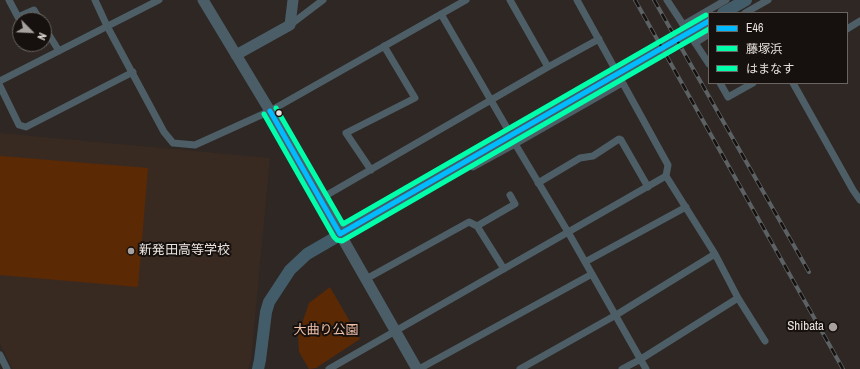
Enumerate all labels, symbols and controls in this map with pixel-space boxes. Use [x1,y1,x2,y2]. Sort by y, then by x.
north arrow [12,12,52,52]
legend [708,12,848,84]
text: E46 [746,20,764,36]
text: N [34,31,50,42]
text: 藤塚浜 [746,41,782,57]
text: はまなす [746,61,794,77]
unlabelled marker [274,108,284,118]
place label: 新発田高等学校 [139,243,230,259]
marker: 新発田高等学校 [126,246,136,256]
place label: Shibata [787,319,824,335]
marker: Shibata [827,321,839,333]
park label: 大曲り公園 [294,323,358,339]

